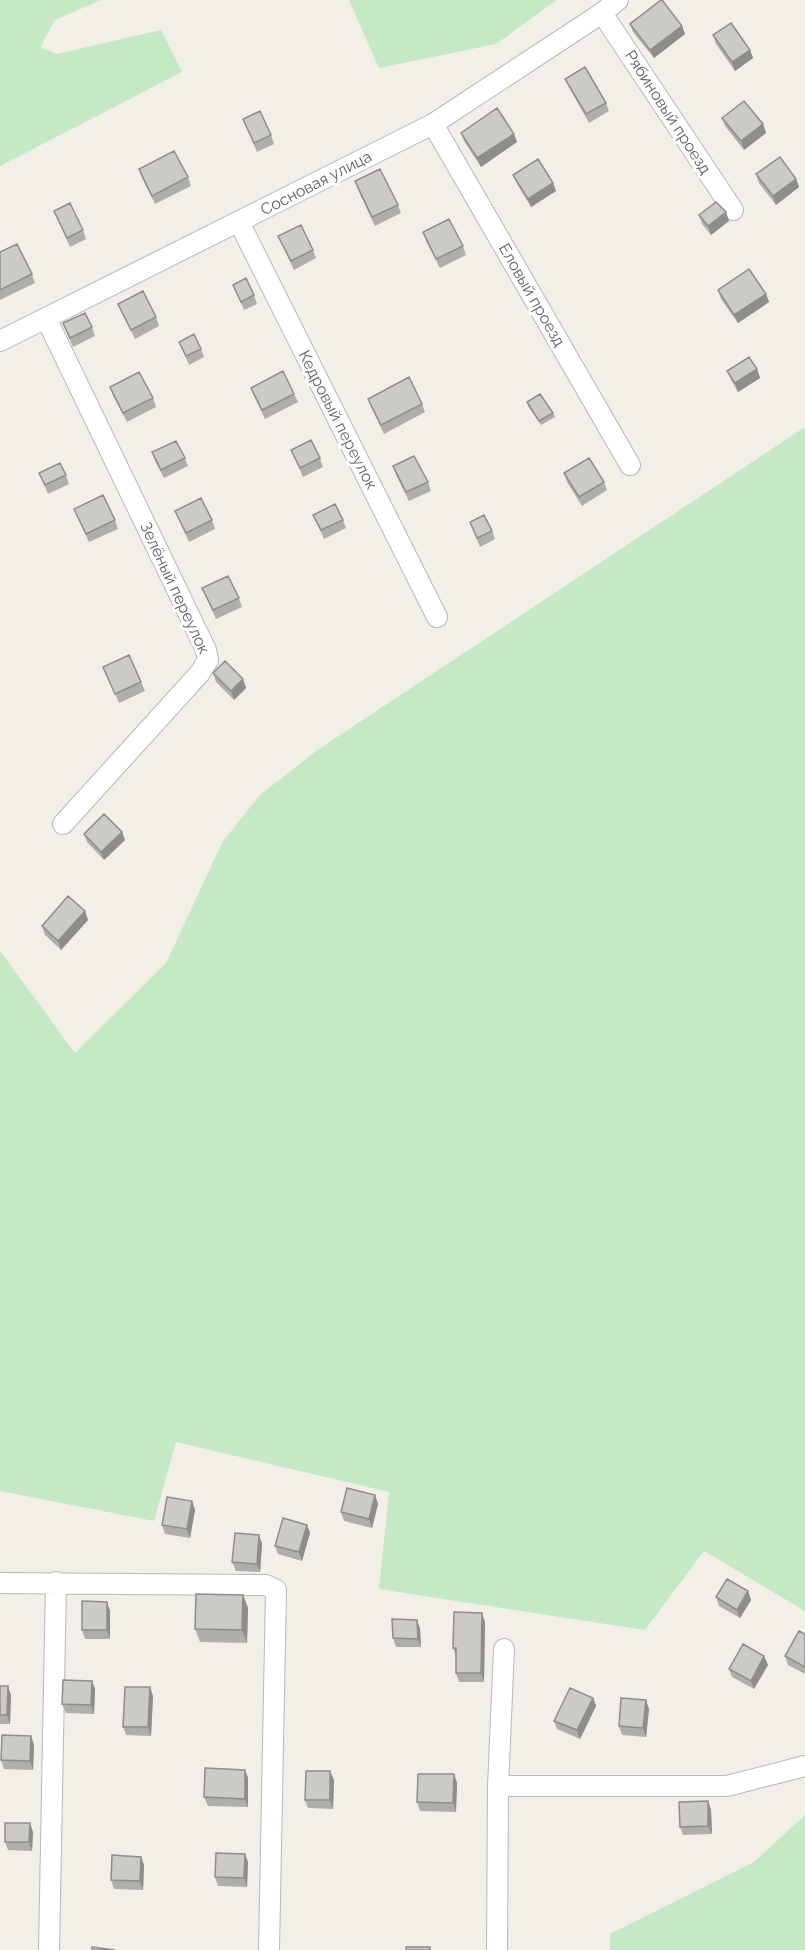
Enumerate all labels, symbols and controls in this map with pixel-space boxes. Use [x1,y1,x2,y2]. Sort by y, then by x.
street label: Рябиновый проезд [621,47,715,177]
street label: Сосновая улица [257,147,375,219]
street label: Еловый проезд [495,240,569,350]
street label: Кедровый переулок [295,347,381,493]
street label: Зелёный переулок [136,519,214,657]

